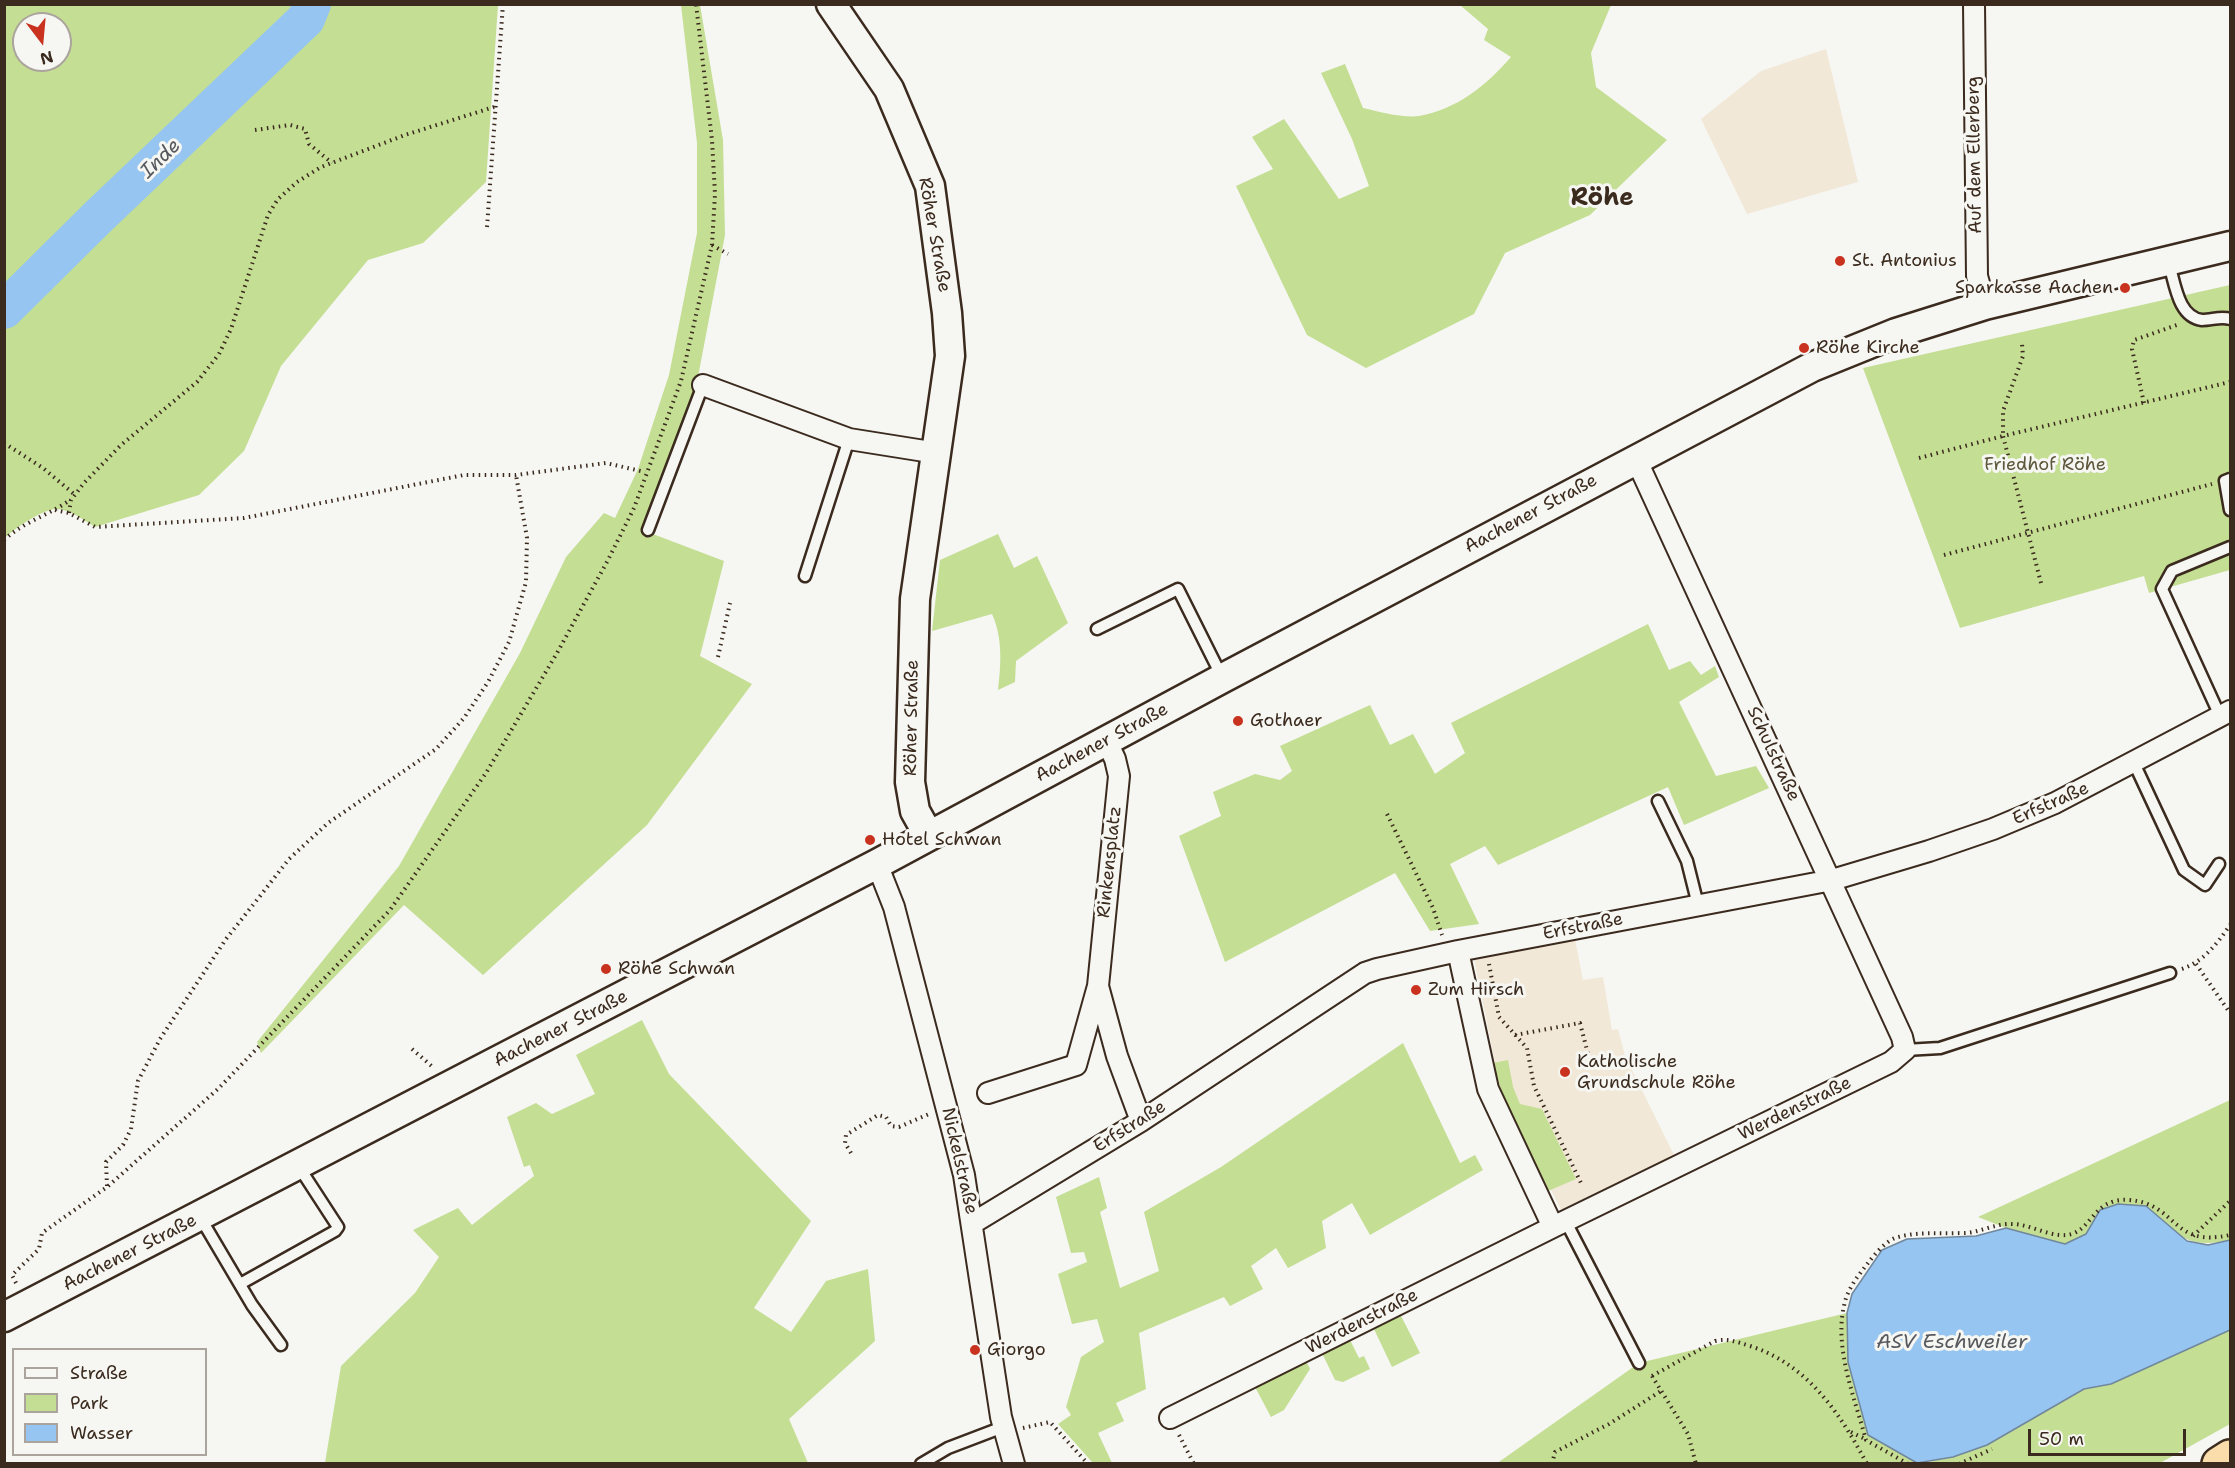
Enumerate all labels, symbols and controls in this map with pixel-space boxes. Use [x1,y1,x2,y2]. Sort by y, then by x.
north arrow [12,12,72,72]
text: N [38,46,56,70]
street label: Auf dem Ellerberg [1963,76,1987,234]
water label: Inde [136,134,186,184]
street label: Röher Straße [913,176,955,294]
district label: Röhe [1570,185,1634,213]
place label: St. Antonius [1852,250,1957,272]
marker: St. Antonius [1833,254,1847,268]
place label: Sparkasse Aachen [1955,277,2113,299]
marker: Sparkasse Aachen [2118,281,2132,295]
place label: Röhe Kirche [1816,337,1920,359]
marker: Röhe Kirche [1797,341,1811,355]
park label: Friedhof Röhe [1984,454,2106,476]
street label: Aachener Straße [1461,470,1601,558]
street label: Röher Straße [900,660,924,776]
street label: Aachener Straße [1032,699,1172,787]
street label: Schulstraße [1742,703,1804,805]
place label: Gothaer [1250,710,1322,732]
marker: Gothaer [1231,714,1245,728]
street label: Erfstraße [2009,778,2093,830]
street label: Rinkensplatz [1093,805,1127,919]
place label: Hotel Schwan [882,829,1002,851]
marker: Hotel Schwan [863,833,877,847]
street label: Erfstraße [1541,909,1625,945]
place label: Röhe Schwan [618,958,735,980]
marker: Röhe Schwan [599,962,613,976]
place label: Zum Hirsch [1428,979,1524,1001]
marker: Zum Hirsch [1409,983,1423,997]
street label: Aachener Straße [490,986,632,1072]
place label: Katholische Grundschule Röhe [1577,1051,1736,1094]
marker: Katholische Grundschule Röhe [1558,1065,1572,1079]
street label: Werdenstraße [1735,1072,1855,1146]
street label: Erfstraße [1090,1096,1170,1158]
street label: Nickelstraße [936,1105,982,1217]
street label: Aachener Straße [59,1210,201,1296]
street label: Werdenstraße [1302,1284,1422,1360]
water label: ASV Eschweiler [1877,1331,2027,1355]
place label: Giorgo [987,1339,1046,1361]
marker: Giorgo [968,1343,982,1357]
legend [12,1348,207,1456]
text: Straße [70,1361,128,1385]
text: Park [70,1391,109,1415]
scale bar [2031,1417,2188,1455]
text: Wasser [70,1421,133,1445]
text: 50 m [2039,1427,2084,1451]

